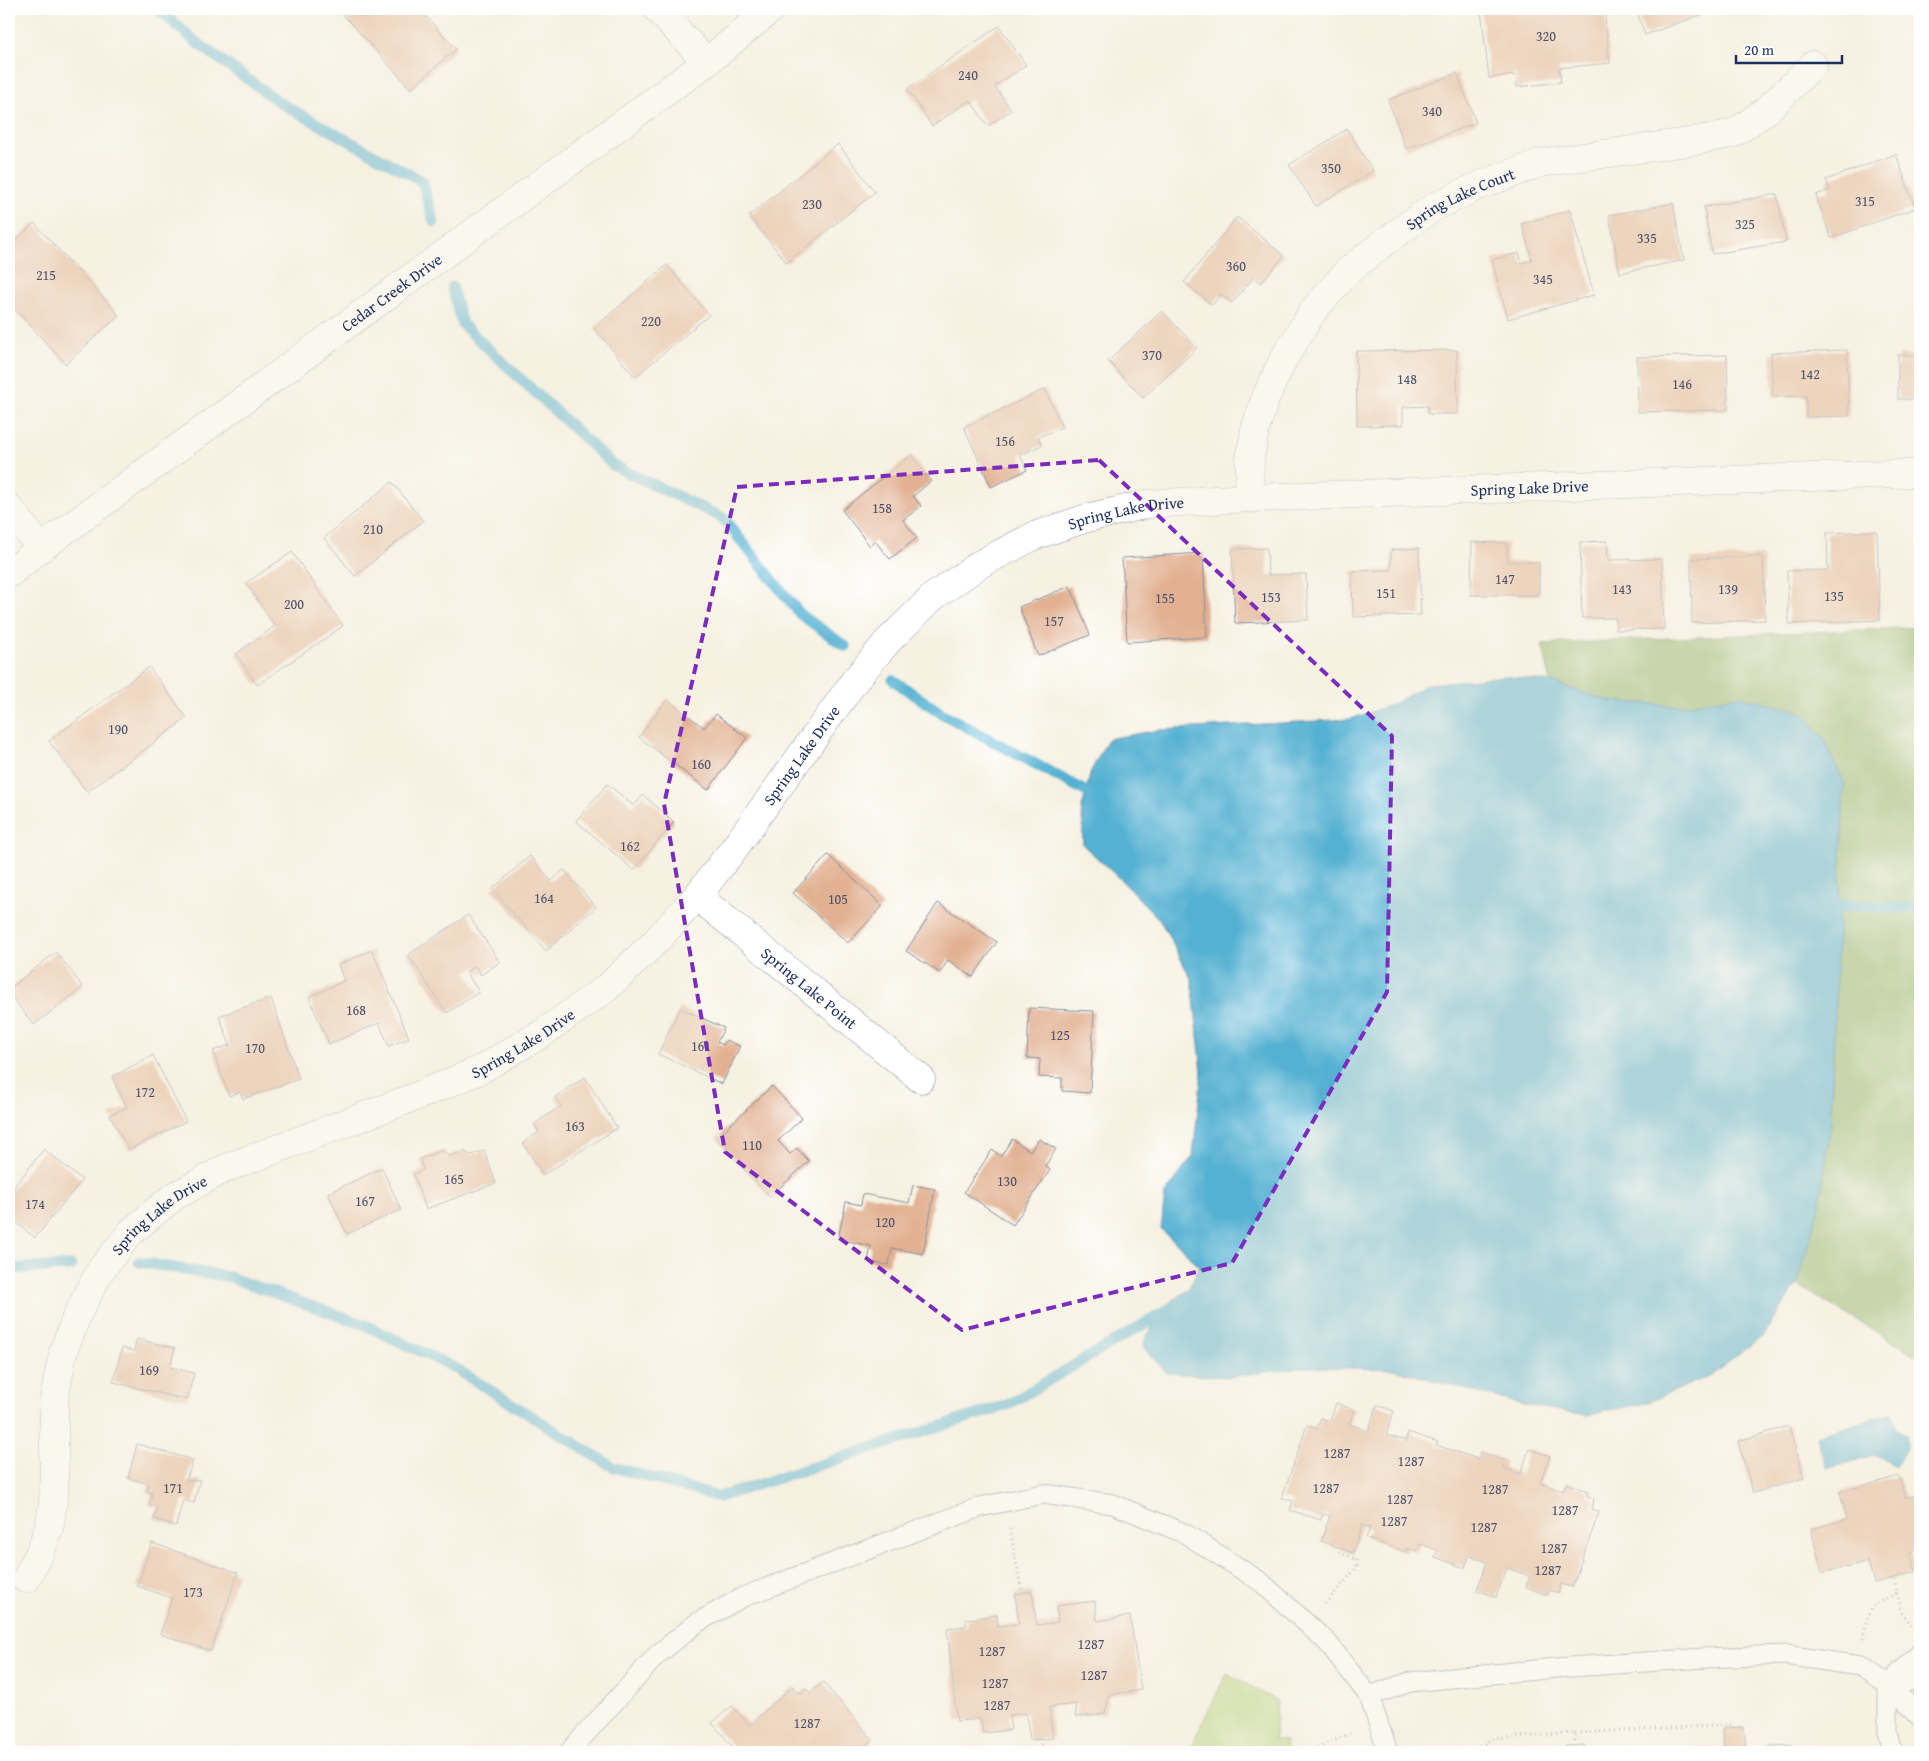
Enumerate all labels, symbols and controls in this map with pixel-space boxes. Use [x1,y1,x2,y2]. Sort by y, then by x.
house number: 320 [1536,26,1556,46]
scale bar [1736,32,1843,64]
text: 20 m [1744,39,1775,60]
house number: 240 [958,65,978,85]
house number: 340 [1422,101,1442,121]
house number: 350 [1321,158,1341,178]
street label: Spring Lake Court [1400,161,1519,236]
house number: 315 [1855,191,1875,211]
house number: 230 [802,194,822,214]
house number: 325 [1735,214,1755,234]
house number: 335 [1637,228,1657,248]
street label: Cedar Creek Drive [336,247,447,337]
house number: 360 [1226,256,1246,276]
house number: 215 [36,265,56,285]
house number: 345 [1533,269,1553,289]
house number: 220 [641,311,661,331]
house number: 370 [1142,345,1162,365]
house number: 142 [1800,364,1820,384]
house number: 148 [1397,369,1417,389]
house number: 146 [1672,374,1692,394]
house number: 156 [995,431,1015,451]
street label: Spring Lake Drive [1470,473,1589,502]
street label: Spring Lake Drive [1065,490,1185,536]
house number: 158 [872,498,892,518]
house number: 210 [363,519,383,539]
house number: 147 [1495,569,1515,589]
house number: 143 [1612,579,1632,599]
house number: 139 [1718,579,1738,599]
house number: 151 [1376,583,1396,603]
house number: 135 [1824,586,1844,606]
house number: 153 [1261,587,1281,607]
house number: 155 [1155,588,1175,608]
house number: 200 [284,594,304,614]
house number: 157 [1044,611,1064,631]
street label: Spring Lake Drive [757,700,846,810]
house number: 190 [108,719,128,739]
house number: 160 [691,754,711,774]
house number: 162 [620,836,640,856]
house number: 164 [534,888,554,908]
house number: 105 [828,889,848,909]
street label: Spring Lake Point [756,941,863,1035]
house number: 168 [346,1000,366,1020]
street label: Spring Lake Drive [467,1002,580,1084]
house number: 125 [1050,1025,1070,1045]
house number: 161 [691,1036,711,1056]
house number: 170 [245,1038,265,1058]
house number: 172 [135,1082,155,1102]
house number: 163 [565,1116,585,1136]
house number: 110 [742,1135,762,1155]
street label: Spring Lake Drive [105,1169,211,1260]
house number: 165 [444,1169,464,1189]
house number: 130 [997,1171,1017,1191]
house number: 167 [355,1191,375,1211]
house number: 174 [25,1194,45,1214]
house number: 120 [875,1212,895,1232]
house number: 169 [139,1360,159,1380]
house number: 1287 [1324,1443,1351,1463]
house number: 1287 [1398,1451,1425,1471]
house number: 171 [163,1478,183,1498]
house number: 1287 [1313,1478,1340,1498]
house number: 1287 [1482,1479,1509,1499]
house number: 1287 [1387,1489,1414,1509]
house number: 1287 [1552,1500,1579,1520]
house number: 1287 [1381,1511,1408,1531]
house number: 1287 [1471,1517,1498,1537]
house number: 1287 [1541,1538,1568,1558]
house number: 1287 [1535,1560,1562,1580]
house number: 173 [183,1582,203,1602]
house number: 1287 [1078,1634,1105,1654]
house number: 1287 [979,1641,1006,1661]
house number: 1287 [1081,1665,1108,1685]
house number: 1287 [982,1673,1009,1693]
house number: 1287 [984,1695,1011,1715]
house number: 1287 [794,1713,821,1733]

